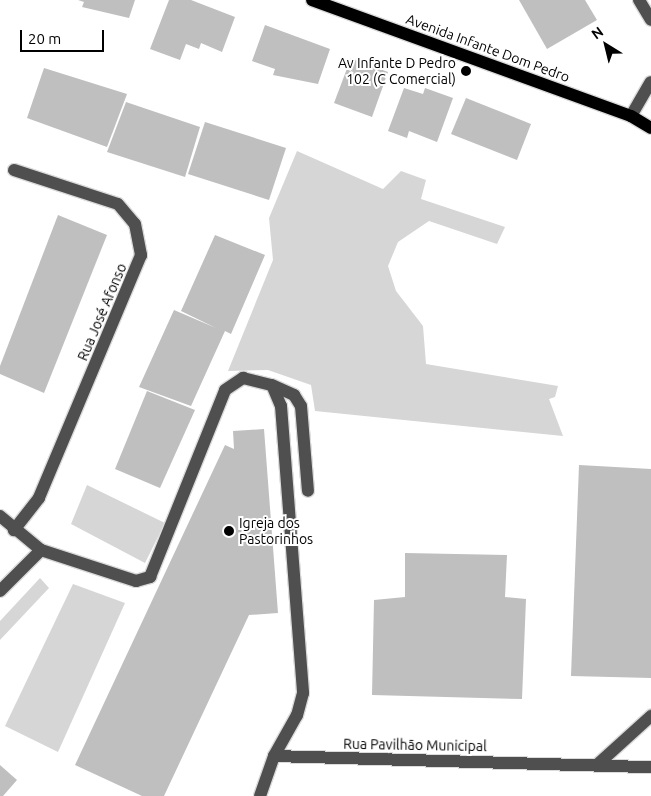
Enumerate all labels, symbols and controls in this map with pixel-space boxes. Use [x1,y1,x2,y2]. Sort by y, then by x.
street label: Avenida Infante Dom Pedro [404,11,572,85]
scale bar [22,20,106,52]
north arrow [581,20,631,70]
text: N [588,23,606,42]
text: 20 m [28,30,61,47]
place label: Av Infante D Pedro 102 (C Comercial) [338,55,456,88]
marker: Av Infante D Pedro 102 (C Comercial) [460,65,472,77]
street label: Rua José Afonso [74,261,130,363]
place label: Igreja dos Pastorinhos [239,515,313,548]
marker: Igreja dos Pastorinhos [223,525,235,537]
street label: Rua Pavilhão Municipal [343,735,487,755]

